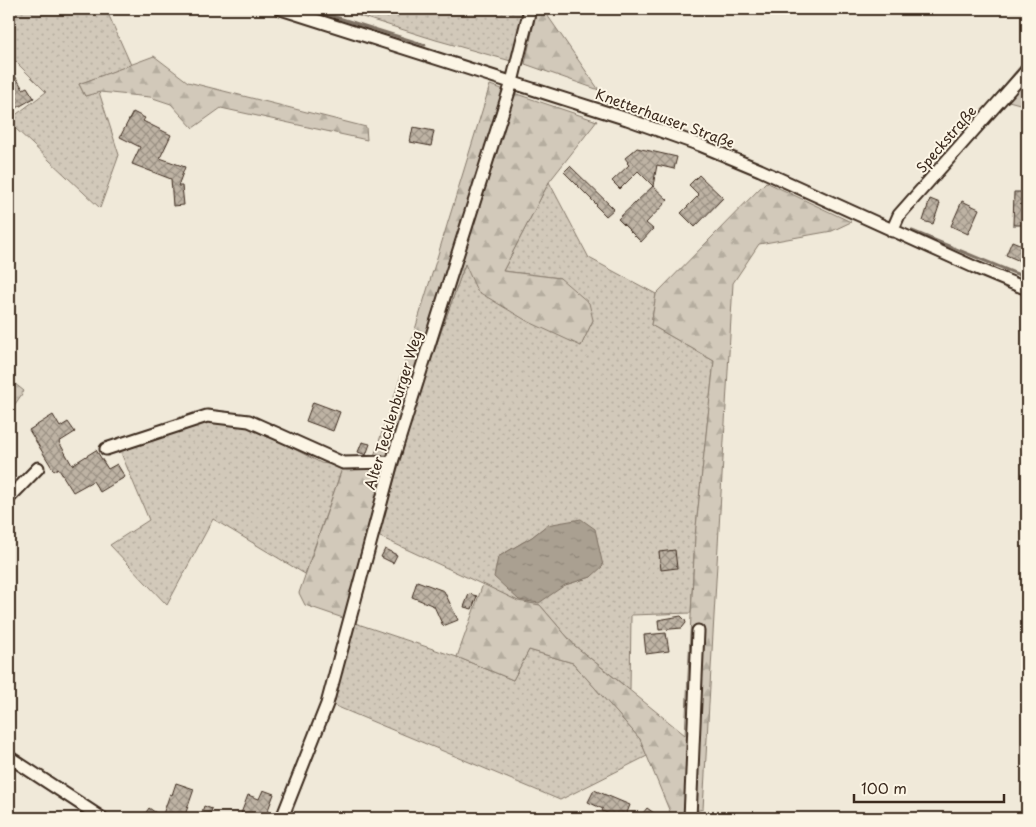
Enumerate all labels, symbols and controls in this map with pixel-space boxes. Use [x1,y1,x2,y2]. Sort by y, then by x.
street label: Knetterhauser Straße [593,83,737,153]
street label: Speckstraße [911,101,981,177]
street label: Alter Tecklenburger Weg [359,328,427,492]
scale bar [854,772,1004,804]
text: 100 m [861,776,907,799]

